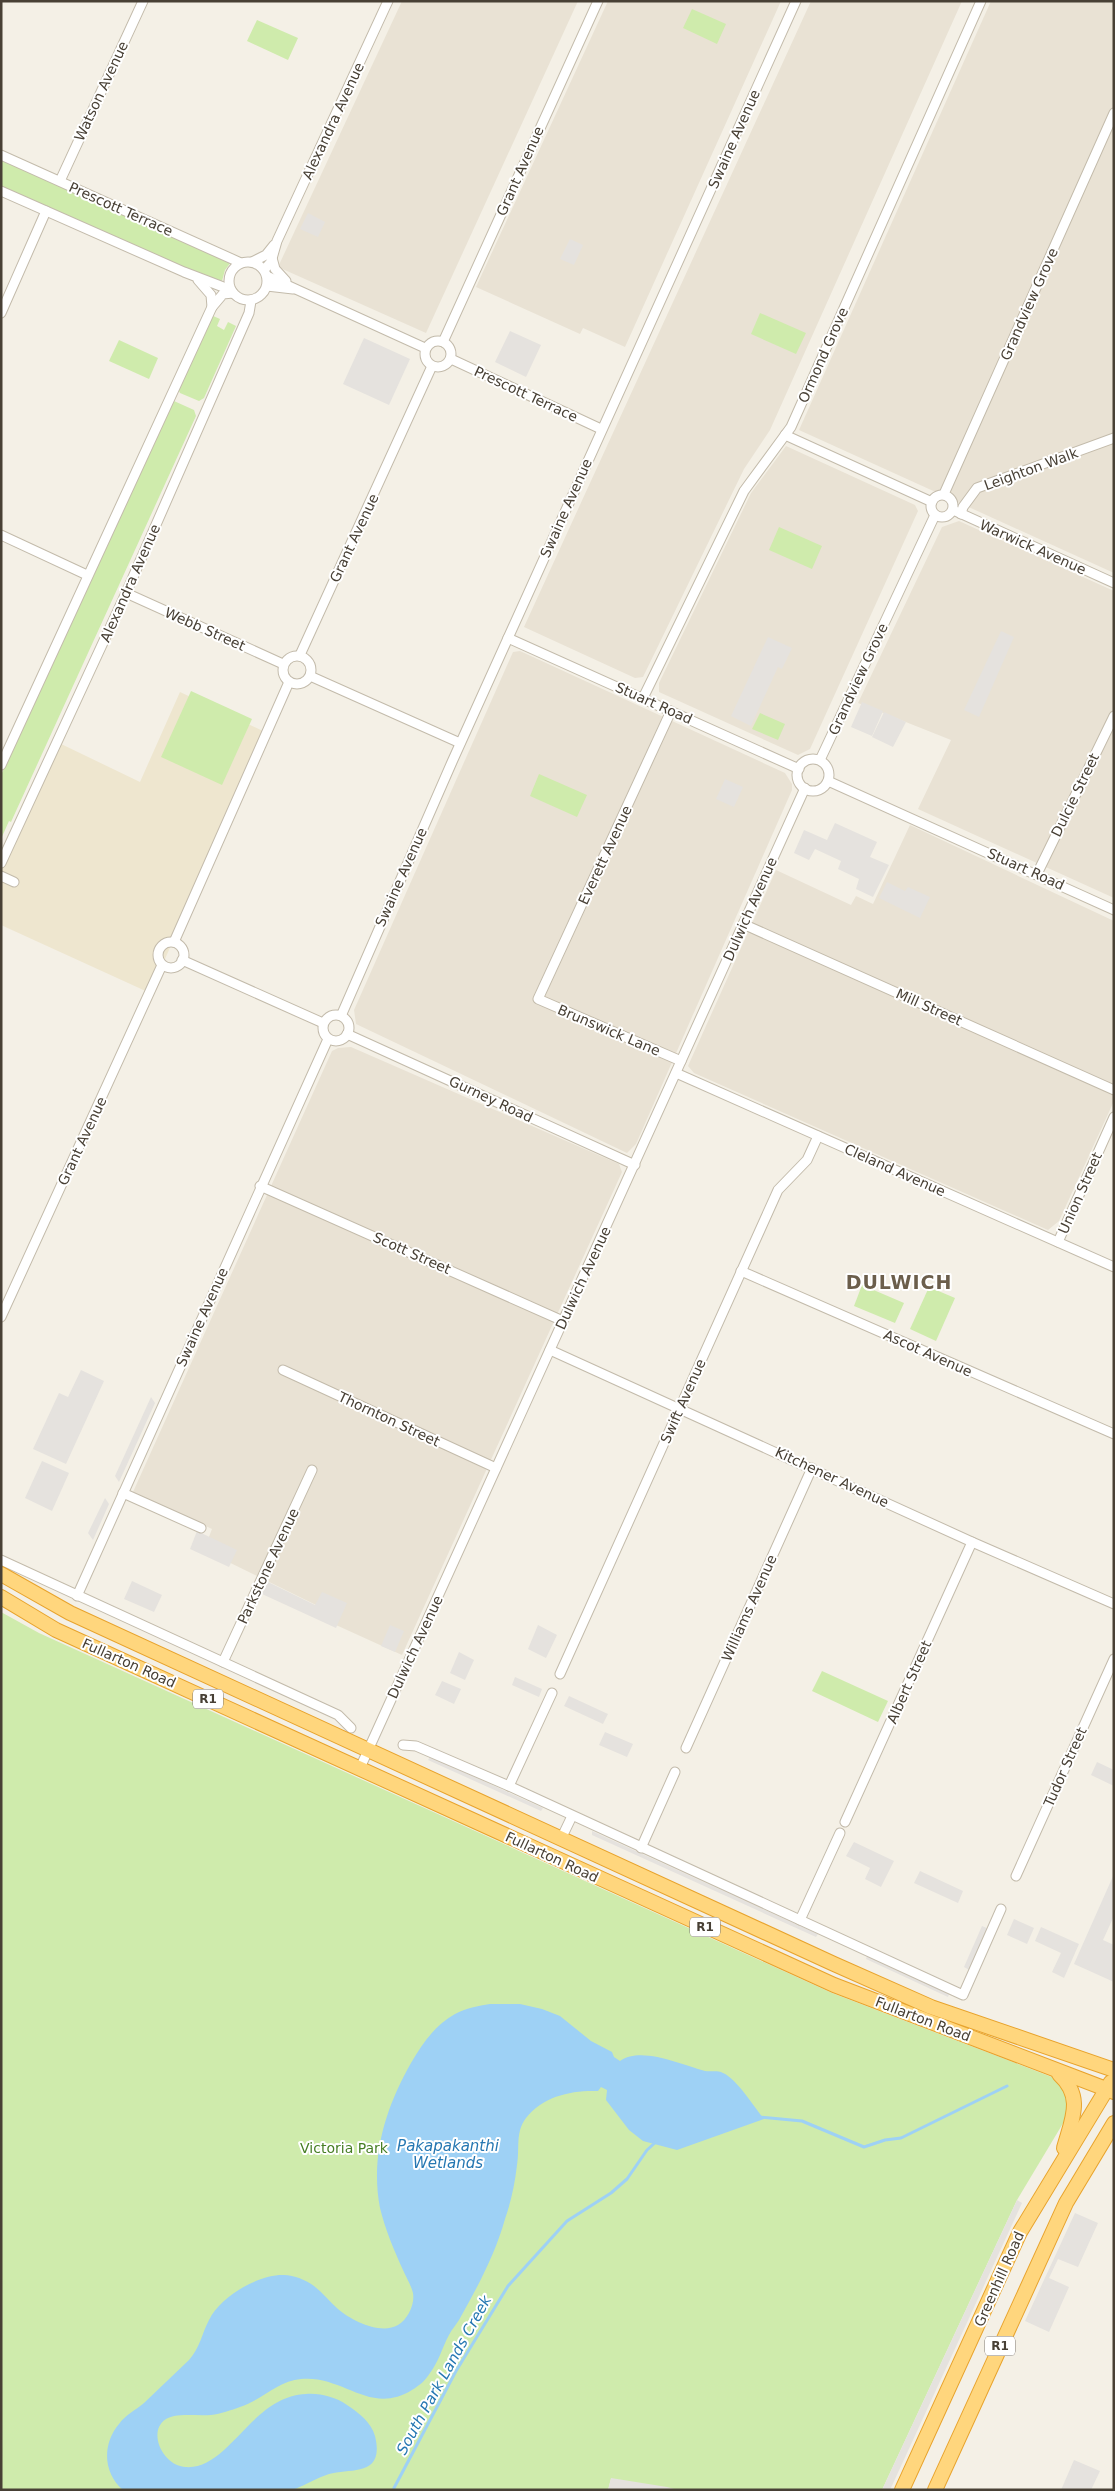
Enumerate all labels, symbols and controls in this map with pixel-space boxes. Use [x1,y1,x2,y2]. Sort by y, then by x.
street label: Watson Avenue [71,39,131,143]
street label: Alexandra Avenue [299,60,367,182]
street label: Swaine Avenue [705,87,763,191]
street label: Grant Avenue [493,124,547,218]
street label: Prescott Terrace [67,179,175,239]
street label: Grandview Grove [997,245,1061,363]
street label: Ormond Grove [795,305,851,405]
street label: Prescott Terrace [472,363,580,425]
street label: Leighton Walk [982,444,1081,493]
street label: Swaine Avenue [537,456,595,560]
street label: Grant Avenue [326,491,382,585]
street label: Warwick Avenue [977,516,1089,578]
street label: Alexandra Avenue [97,522,163,644]
street label: Webb Street [162,604,248,654]
street label: Grandview Grove [825,621,891,737]
street label: Stuart Road [613,679,695,727]
street label: Dulcie Street [1048,750,1102,839]
street label: Everett Avenue [575,803,635,907]
street label: Swaine Avenue [372,825,430,929]
street label: Stuart Road [985,845,1067,893]
street label: Dulwich Avenue [720,855,780,963]
street label: Mill Street [893,985,965,1029]
street label: Brunswick Lane [555,1001,663,1059]
street label: Gurney Road [447,1073,535,1125]
street label: Grant Avenue [54,1094,110,1188]
street label: Cleland Avenue [842,1141,948,1199]
street label: Union Street [1055,1149,1105,1236]
street label: Dulwich Avenue [552,1224,614,1332]
street label: Scott Street [371,1229,454,1277]
street label: Swaine Avenue [173,1265,231,1369]
district label: DULWICH [846,1271,952,1293]
street label: Ascot Avenue [881,1326,975,1380]
street label: Swift Avenue [657,1356,709,1446]
street label: Thornton Street [335,1388,443,1450]
street label: Kitchener Avenue [773,1444,891,1510]
street label: Parkstone Avenue [234,1506,302,1626]
street label: Williams Avenue [718,1552,780,1664]
street label: Dulwich Avenue [384,1593,446,1701]
street label: Fullarton Road [80,1635,178,1691]
street label: Albert Street [884,1638,935,1726]
road number: R1 [193,1690,223,1708]
street label: Tudor Street [1040,1724,1090,1810]
street label: Fullarton Road [503,1828,601,1886]
road number: R1 [690,1918,720,1936]
street label: Fullarton Road [873,1993,973,2045]
water label: Pakapakanthi Wetlands [397,2137,500,2172]
park label: Victoria Park [300,2140,389,2156]
street label: Greenhill Road [971,2229,1027,2329]
water label: South Park Lands Creek [393,2291,496,2458]
road number: R1 [985,2336,1015,2356]

